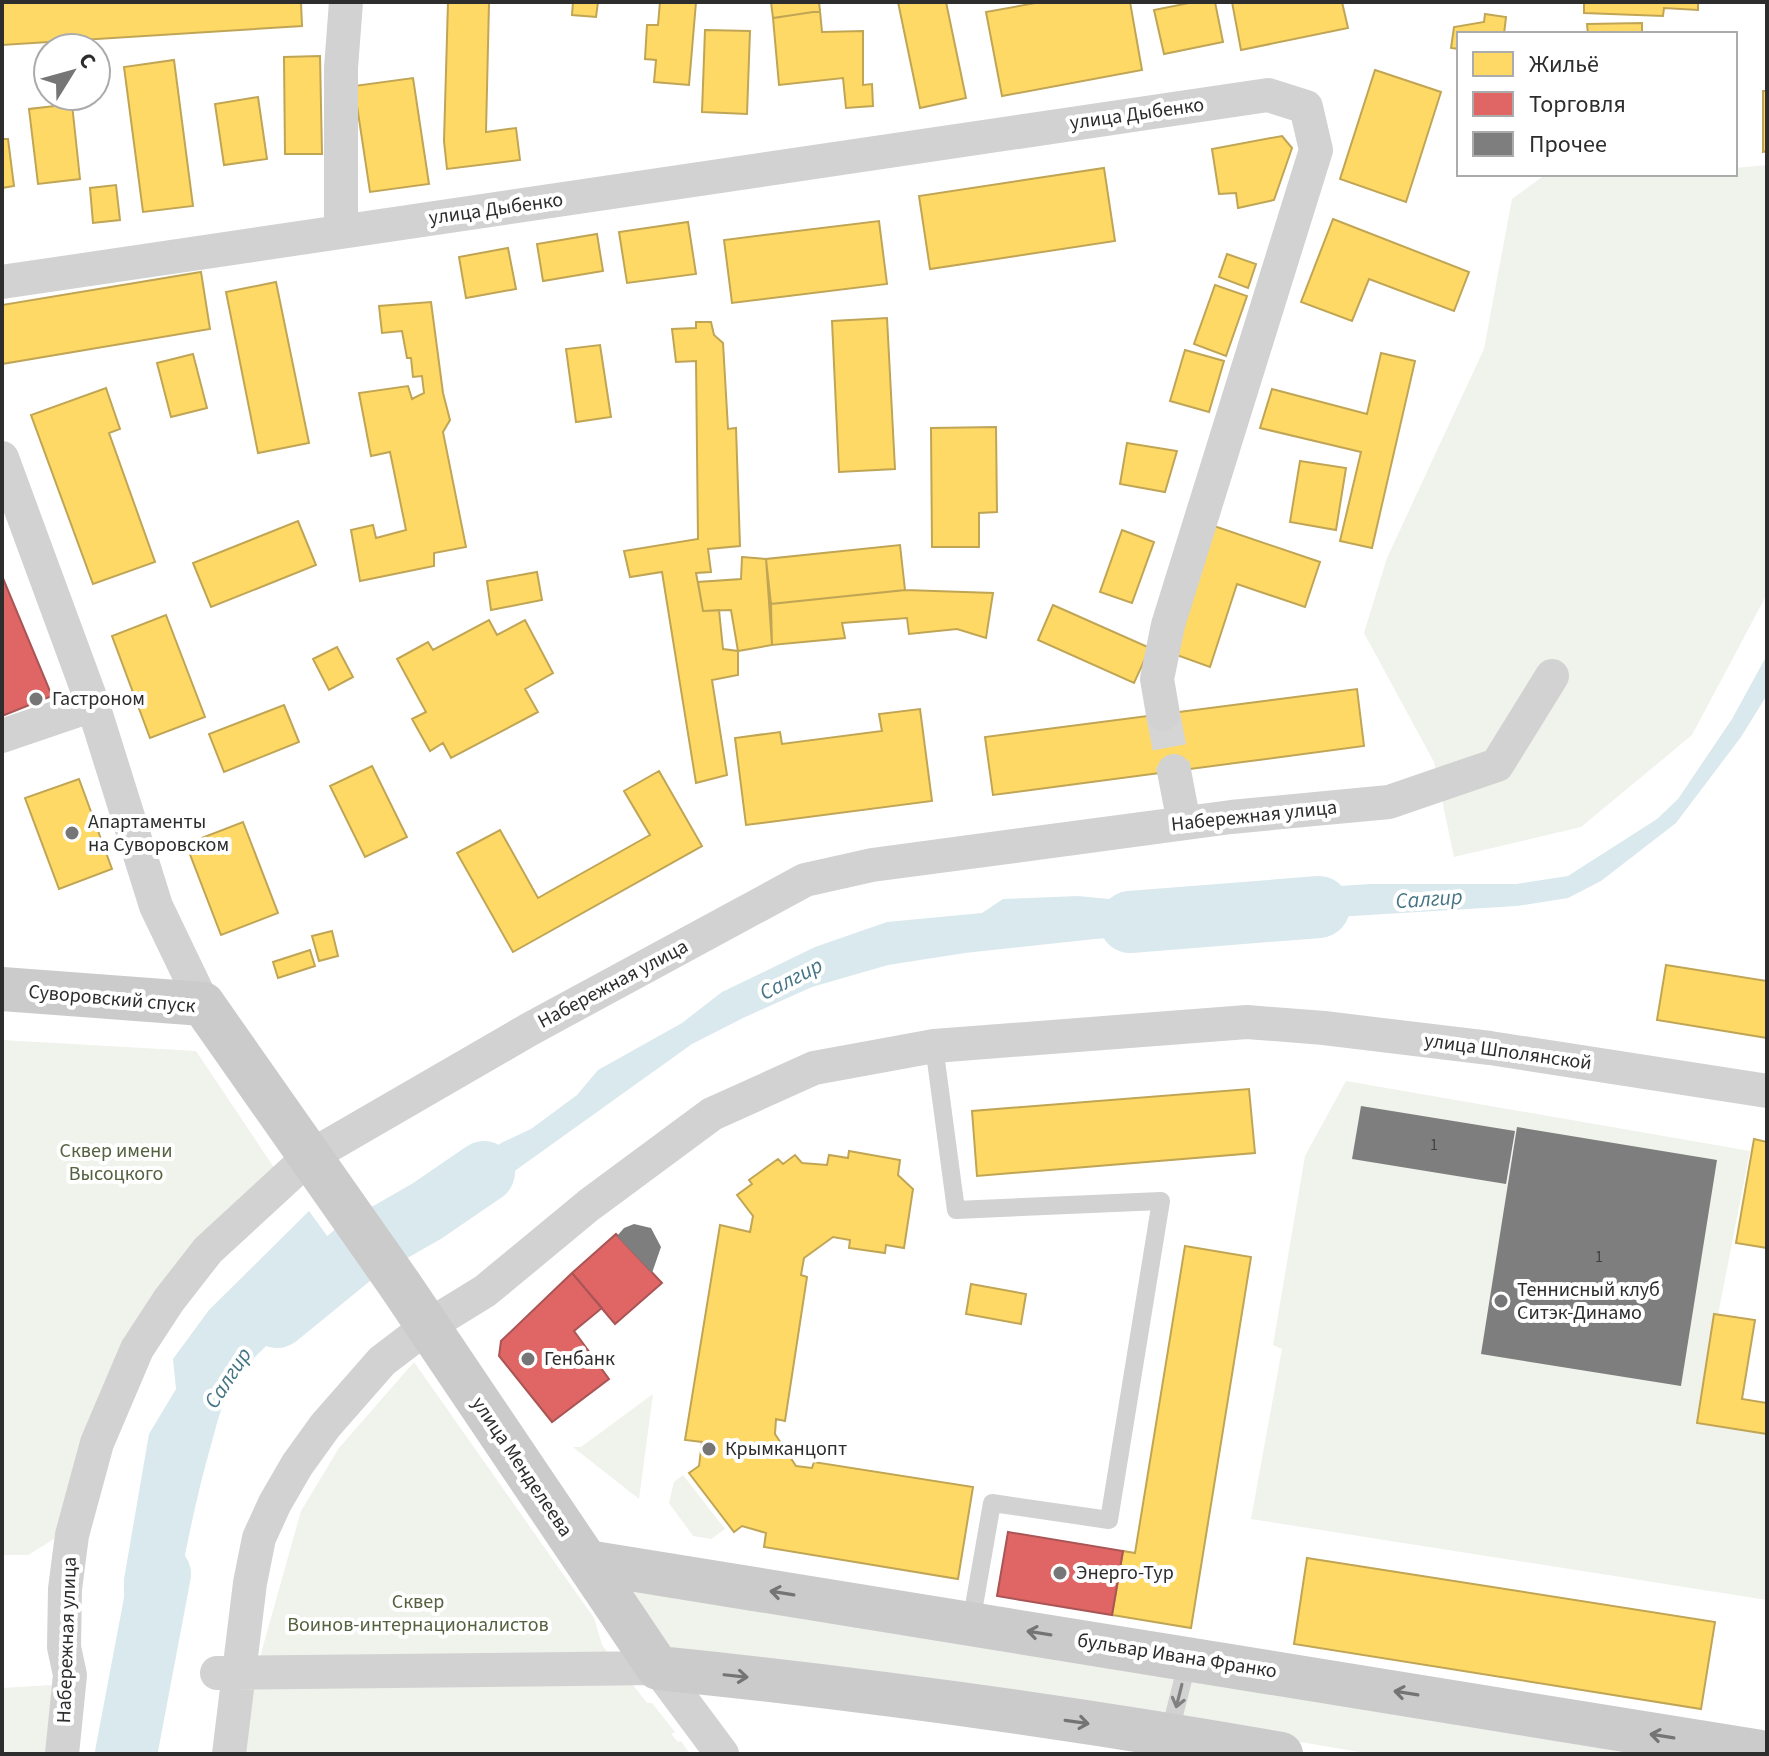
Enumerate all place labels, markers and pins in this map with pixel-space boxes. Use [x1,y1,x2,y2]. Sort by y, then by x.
place label: Гастроном [52,685,145,713]
marker: Гастроном [27,690,45,708]
place label: Апартаменты на Суворовском [88,808,229,859]
marker: Апартаменты на Суворовском [63,824,81,842]
place label: Теннисный клуб Ситэк-Динамо [1517,1276,1660,1327]
marker: Теннисный клуб Ситэк-Динамо [1492,1292,1510,1310]
place label: Генбанк [544,1345,615,1373]
marker: Генбанк [519,1350,537,1368]
place label: Крымканцопт [725,1435,847,1463]
marker: Крымканцопт [700,1440,718,1458]
place label: Энерго-Тур [1076,1559,1174,1587]
marker: Энерго-Тур [1051,1564,1069,1582]

